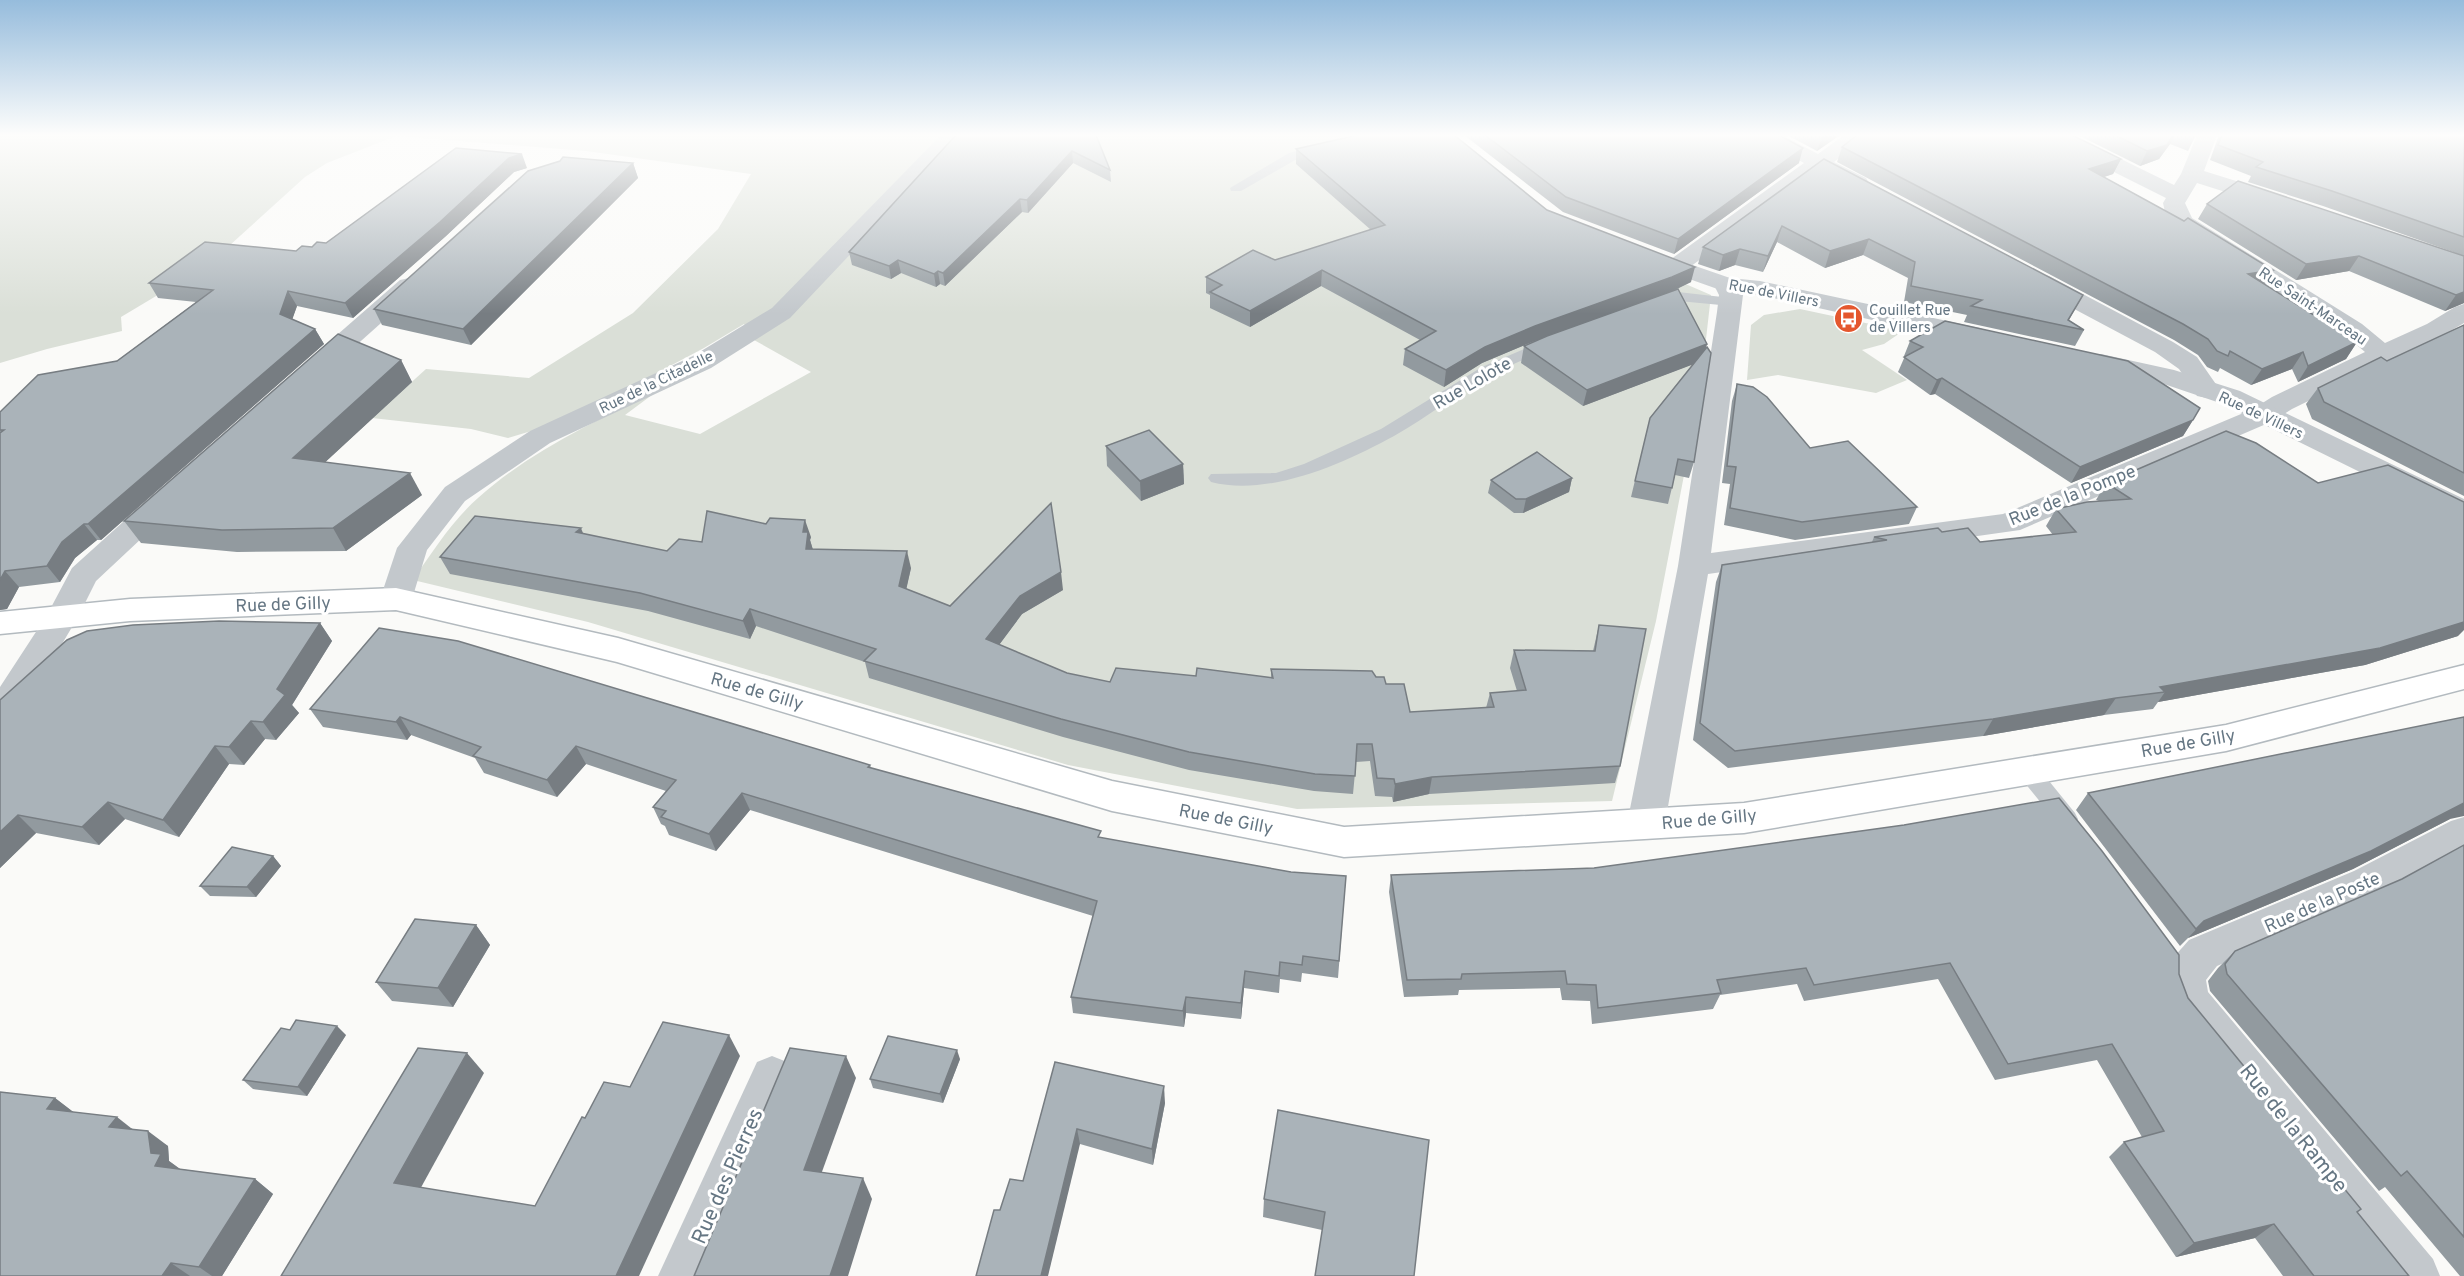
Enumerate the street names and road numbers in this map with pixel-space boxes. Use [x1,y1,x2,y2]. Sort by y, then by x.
street label: Rue Saint-Marceau [2254,264,2370,351]
street label: Rue de Villers [1727,276,1820,313]
street label: Rue de la Citadelle [596,347,717,419]
street label: Rue Lolote [1429,353,1516,416]
street label: Rue de Villers [2215,388,2306,444]
street label: Rue de la Pompe [2006,460,2139,532]
street label: Rue de Gilly [235,592,331,619]
street label: Rue de Gilly [707,668,806,717]
street label: Rue de Gilly [2139,725,2237,764]
street label: Rue de Gilly [1177,800,1275,841]
street label: Rue de Gilly [1661,805,1758,836]
street label: Rue de la Poste [2261,868,2384,939]
street label: Rue de la Rampe [2233,1059,2353,1199]
street label: Rue des Pierres [686,1104,770,1249]

